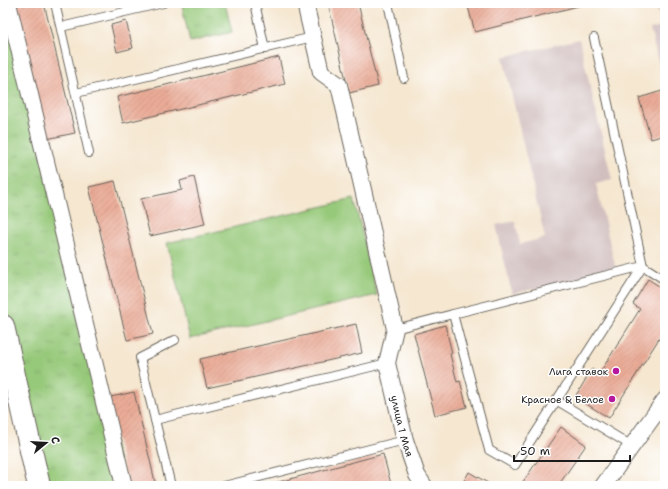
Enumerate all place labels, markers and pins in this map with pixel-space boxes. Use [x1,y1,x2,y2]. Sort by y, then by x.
place label: Лига ставок [549,365,609,378]
marker: Лига ставок [611,366,621,376]
place label: Красное & Белое [521,393,604,406]
marker: Красное & Белое [607,394,617,404]

